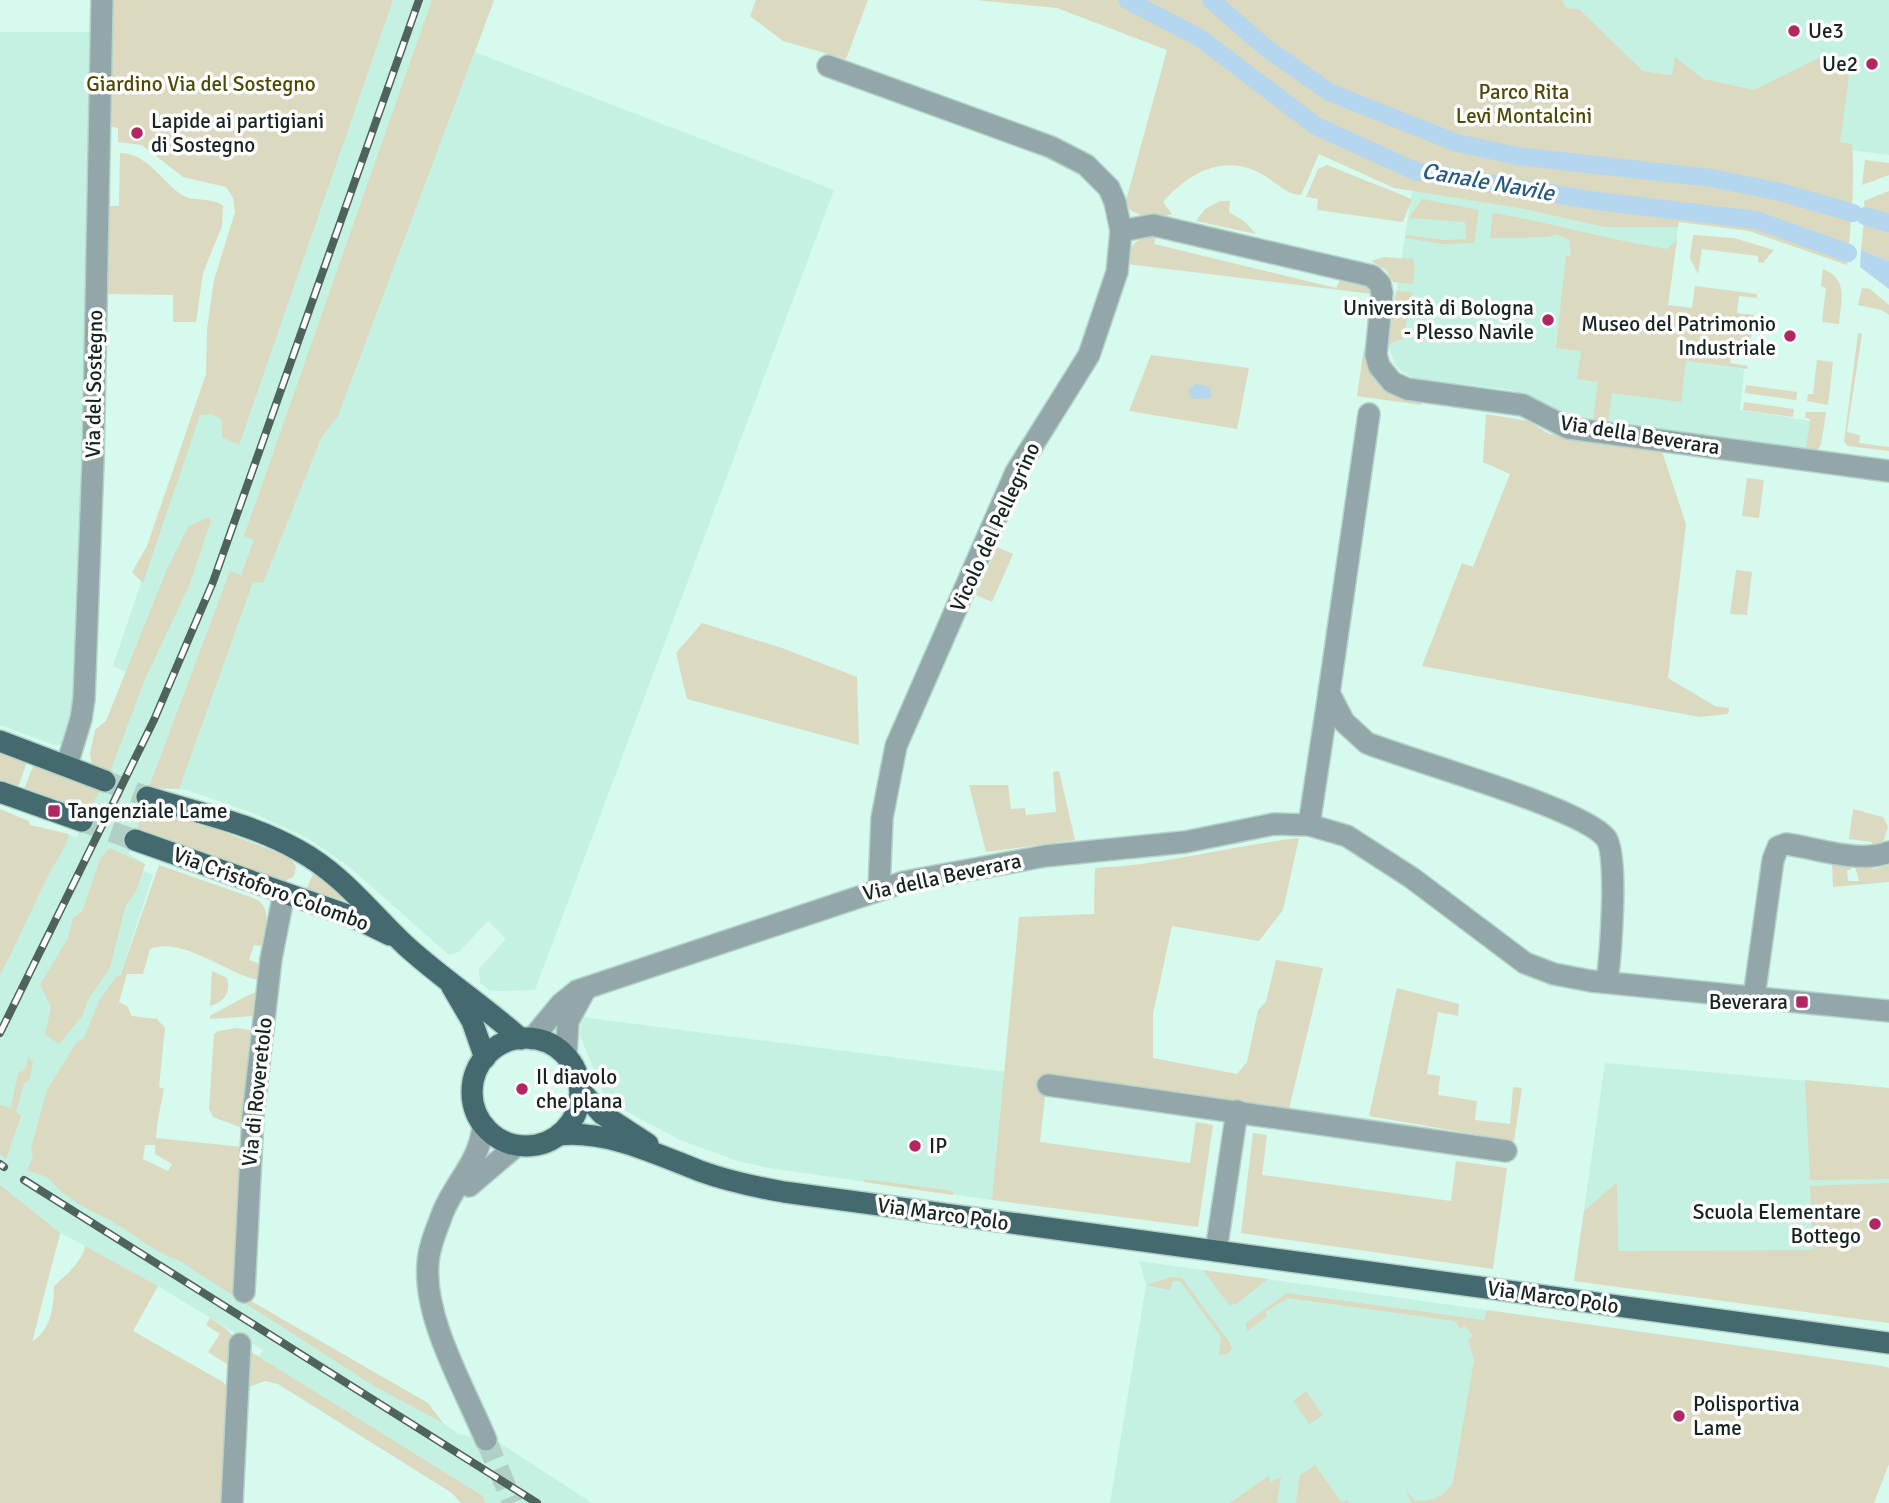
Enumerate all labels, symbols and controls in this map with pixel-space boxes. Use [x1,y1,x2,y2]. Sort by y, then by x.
place label: Ue3 [1808,18,1844,44]
marker: Ue3 [1786,23,1802,39]
place label: Ue2 [1822,51,1858,77]
marker: Ue2 [1864,56,1880,72]
park label: Giardino Via del Sostegno [86,71,316,97]
park label: Parco Rita Levi Montalcini [1456,79,1592,129]
place label: Lapide ai partigiani di Sostegno [151,108,324,158]
marker: Lapide ai partigiani di Sostegno [129,125,145,141]
water label: Canale Navile [1419,156,1558,208]
place label: Università di Bologna - Plesso Navile [1343,295,1534,345]
street label: Via del Sostegno [80,310,108,458]
place label: Museo del Patrimonio Industriale [1581,311,1776,361]
marker: Università di Bologna - Plesso Navile [1540,312,1556,328]
marker: Museo del Patrimonio Industriale [1782,328,1798,344]
street label: Via della Beverara [1558,410,1722,460]
street label: Vicolo del Pellegrino [944,438,1046,616]
place label: Tangenziale Lame [68,798,227,824]
marker: Tangenziale Lame [46,803,62,819]
street label: Via Cristoforo Colombo [170,841,372,937]
street label: Via della Beverara [860,848,1024,906]
place label: Beverara [1709,989,1788,1015]
marker: Beverara [1794,994,1810,1010]
street label: Via di Roveretolo [236,1016,278,1168]
place label: Il diavolo che plana [536,1064,623,1114]
marker: Il diavolo che plana [514,1081,530,1097]
place label: IP [929,1133,947,1159]
marker: IP [907,1138,923,1154]
street label: Via Marco Polo [876,1192,1010,1236]
place label: Scuola Elementare Bottego [1693,1199,1861,1249]
marker: Scuola Elementare Bottego [1867,1216,1883,1232]
street label: Via Marco Polo [1486,1275,1620,1319]
place label: Polisportiva Lame [1693,1391,1800,1441]
marker: Polisportiva Lame [1671,1408,1687,1424]

